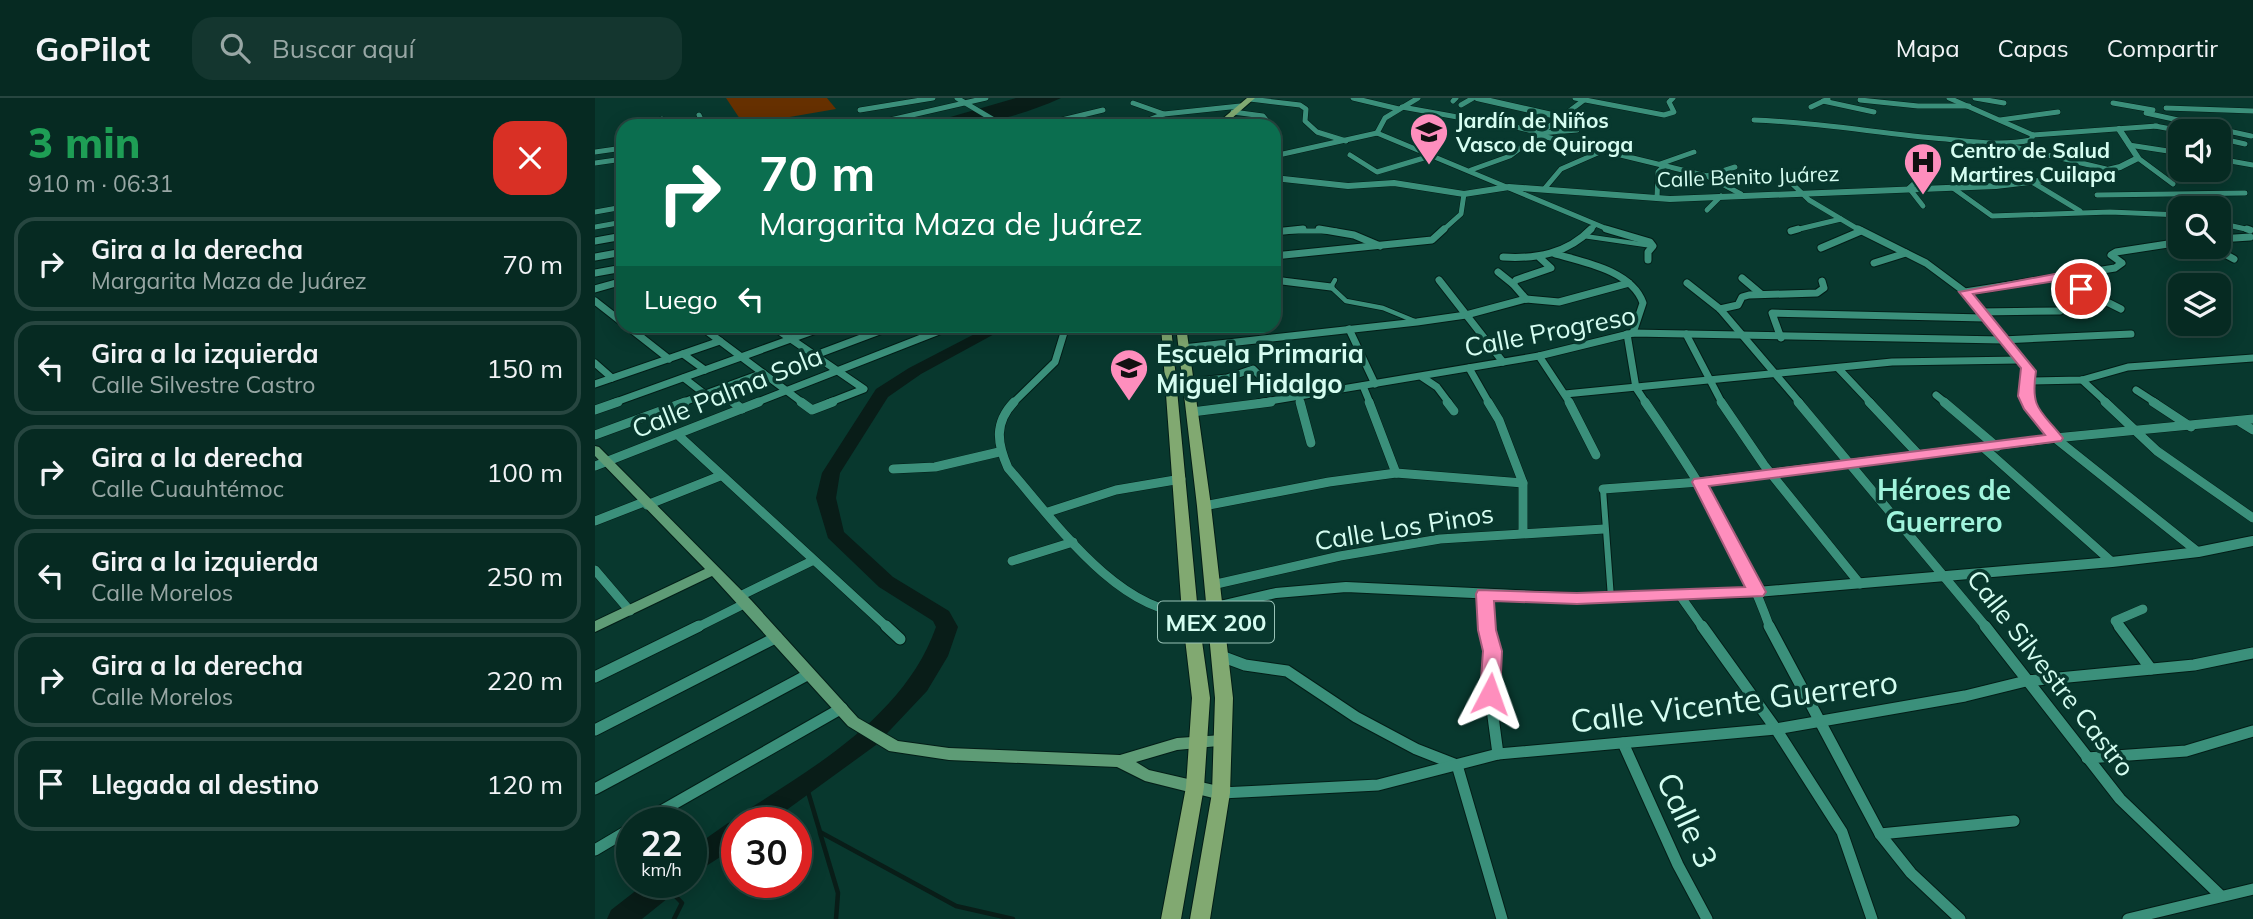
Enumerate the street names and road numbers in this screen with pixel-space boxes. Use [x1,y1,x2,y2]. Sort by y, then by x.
street label: Calle Benito Juárez [1656,160,1840,192]
street label: Calle Progreso [1462,298,1638,364]
street label: Calle Palma Sola [627,339,827,445]
street label: Calle Los Pinos [1312,497,1496,557]
street label: Calle Silvestre Castro [1960,563,2142,783]
road number: MEX 200 [1158,602,1274,642]
street label: Calle Vicente Guerrero [1568,661,1900,741]
street label: Calle 3 [1649,766,1727,874]

